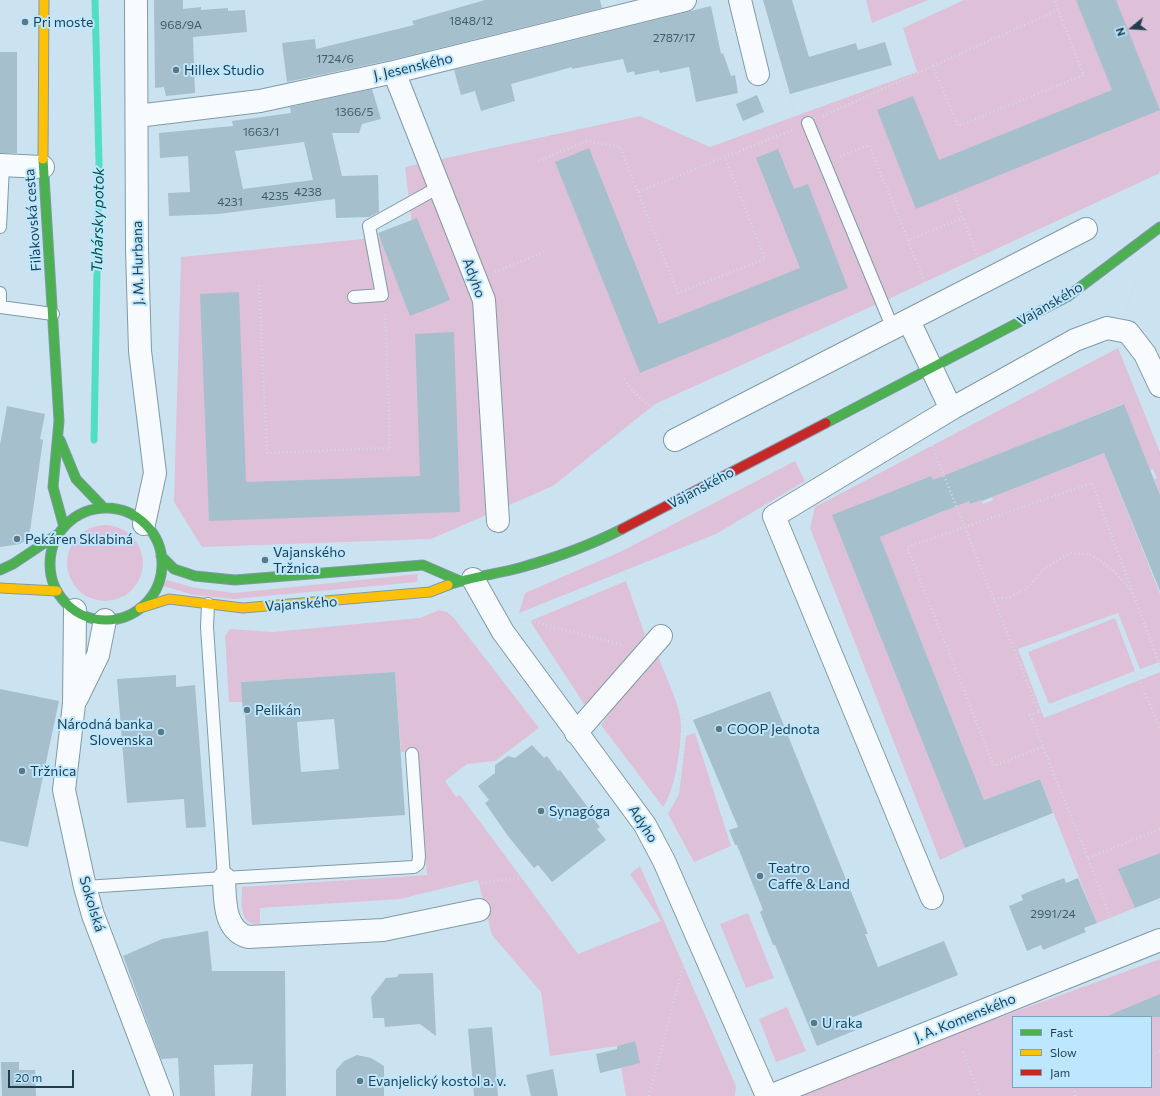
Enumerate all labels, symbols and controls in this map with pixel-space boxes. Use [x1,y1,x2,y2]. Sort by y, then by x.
north arrow [1112,8,1152,48]
place label: Pri moste [33,14,93,30]
house number: 1848/12 [449,14,493,28]
marker: Pri moste [20,17,30,27]
house number: 968/9A [160,18,202,32]
text: N [1113,26,1128,38]
house number: 2787/17 [653,31,695,45]
street label: J. Jesenského [372,50,454,84]
house number: 1724/6 [316,52,354,66]
place label: Hillex Studio [184,62,264,78]
marker: Hillex Studio [171,65,181,75]
house number: 1366/5 [335,105,373,119]
house number: 1663/1 [243,125,279,139]
water label: Tuhársky potok [88,167,108,273]
street label: Fiľakovská cesta [21,168,45,272]
house number: 4238 [294,185,322,199]
house number: 4235 [261,189,289,203]
house number: 4231 [217,195,243,209]
street label: J. M. Hurbana [129,221,147,305]
street label: Adyho [459,256,489,300]
street label: Vajanského [1014,279,1086,329]
street label: Vajanského [665,464,737,512]
place label: Pekáren Sklabiná [25,531,133,547]
marker: Pekáren Sklabiná [12,534,22,544]
place label: Vajanského Tržnica [273,544,346,576]
marker: Vajanského Tržnica [260,555,270,565]
street label: Vajanského [264,593,338,615]
place label: Pelikán [255,702,301,718]
marker: Pelikán [242,705,252,715]
place label: Národná banka Slovenska [57,716,153,748]
place label: COOP Jednota [727,721,820,737]
marker: COOP Jednota [714,724,724,734]
marker: Národná banka Slovenska [156,727,166,737]
place label: Tržnica [30,763,76,779]
marker: Tržnica [17,766,27,776]
street label: Adyho [625,802,661,846]
place label: Synagóga [549,803,610,819]
marker: Synagóga [536,806,546,816]
place label: Teatro Caffe & Land [768,860,850,892]
marker: Teatro Caffe & Land [755,871,765,881]
street label: Sokolská [76,874,108,934]
house number: 2991/24 [1030,907,1076,921]
street label: J. A. Komenského [912,990,1018,1046]
place label: U raka [822,1015,863,1031]
legend [1012,1016,1152,1088]
marker: U raka [809,1018,819,1028]
text: Fast [1050,1025,1073,1039]
text: Slow [1050,1045,1077,1059]
scale bar [10,1062,76,1088]
text: Jam [1050,1065,1070,1079]
text: 20 m [15,1070,42,1084]
place label: Evanjelický kostol a. v. [368,1073,506,1089]
marker: Evanjelický kostol a. v. [355,1076,365,1086]

